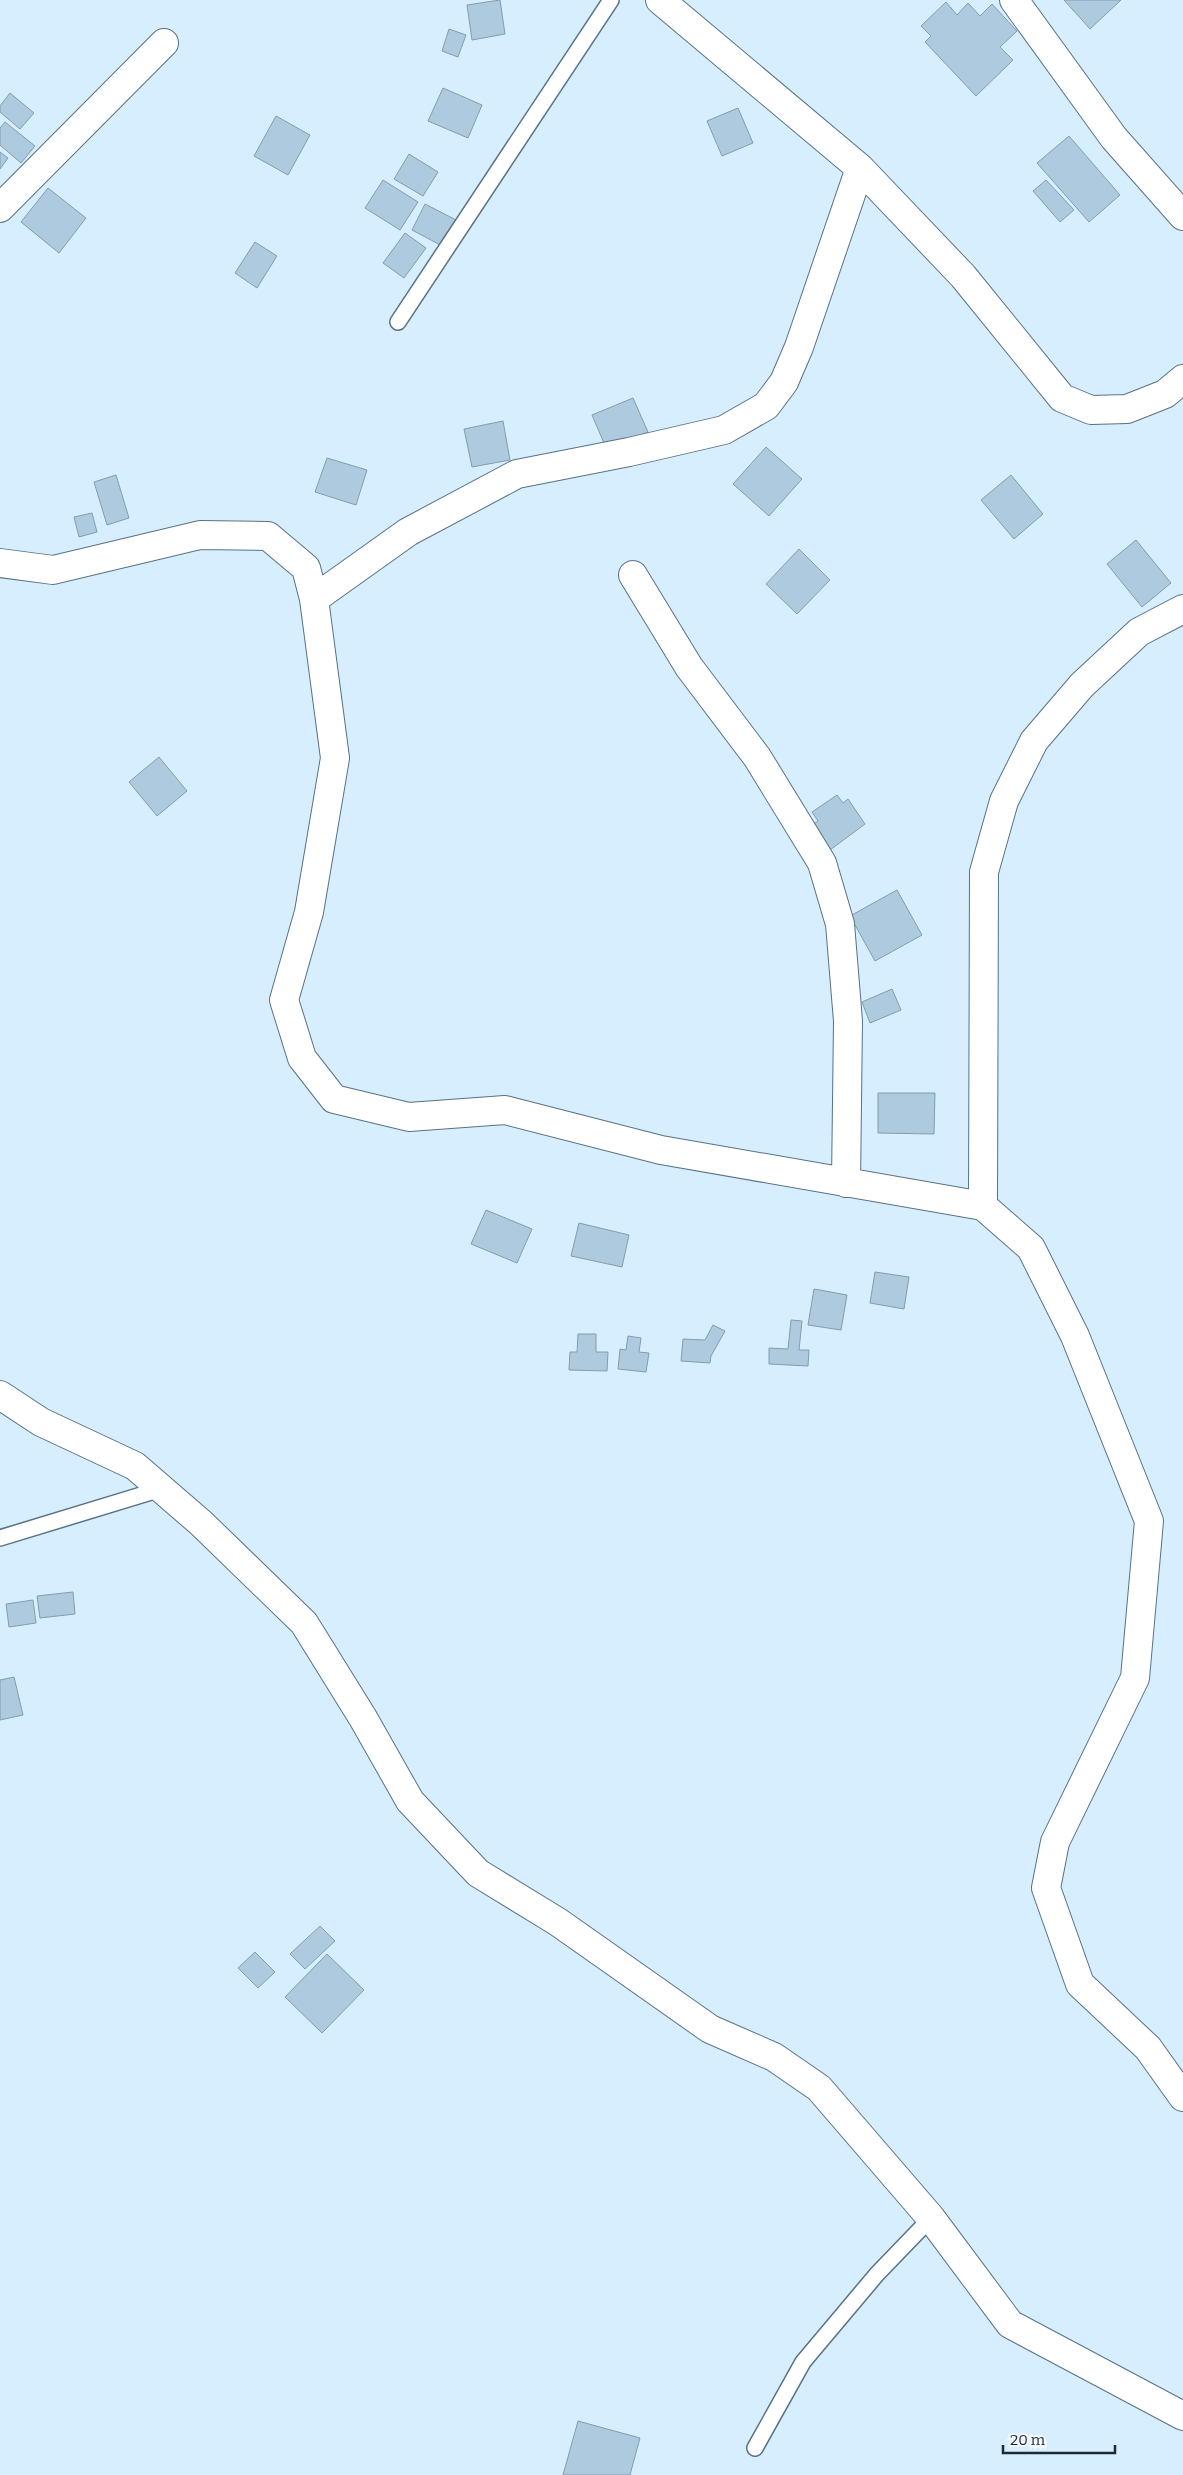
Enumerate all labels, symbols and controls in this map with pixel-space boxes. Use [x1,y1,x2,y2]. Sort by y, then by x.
scale bar [1003,2422,1116,2454]
text: 20 m [1010,2431,1046,2449]

